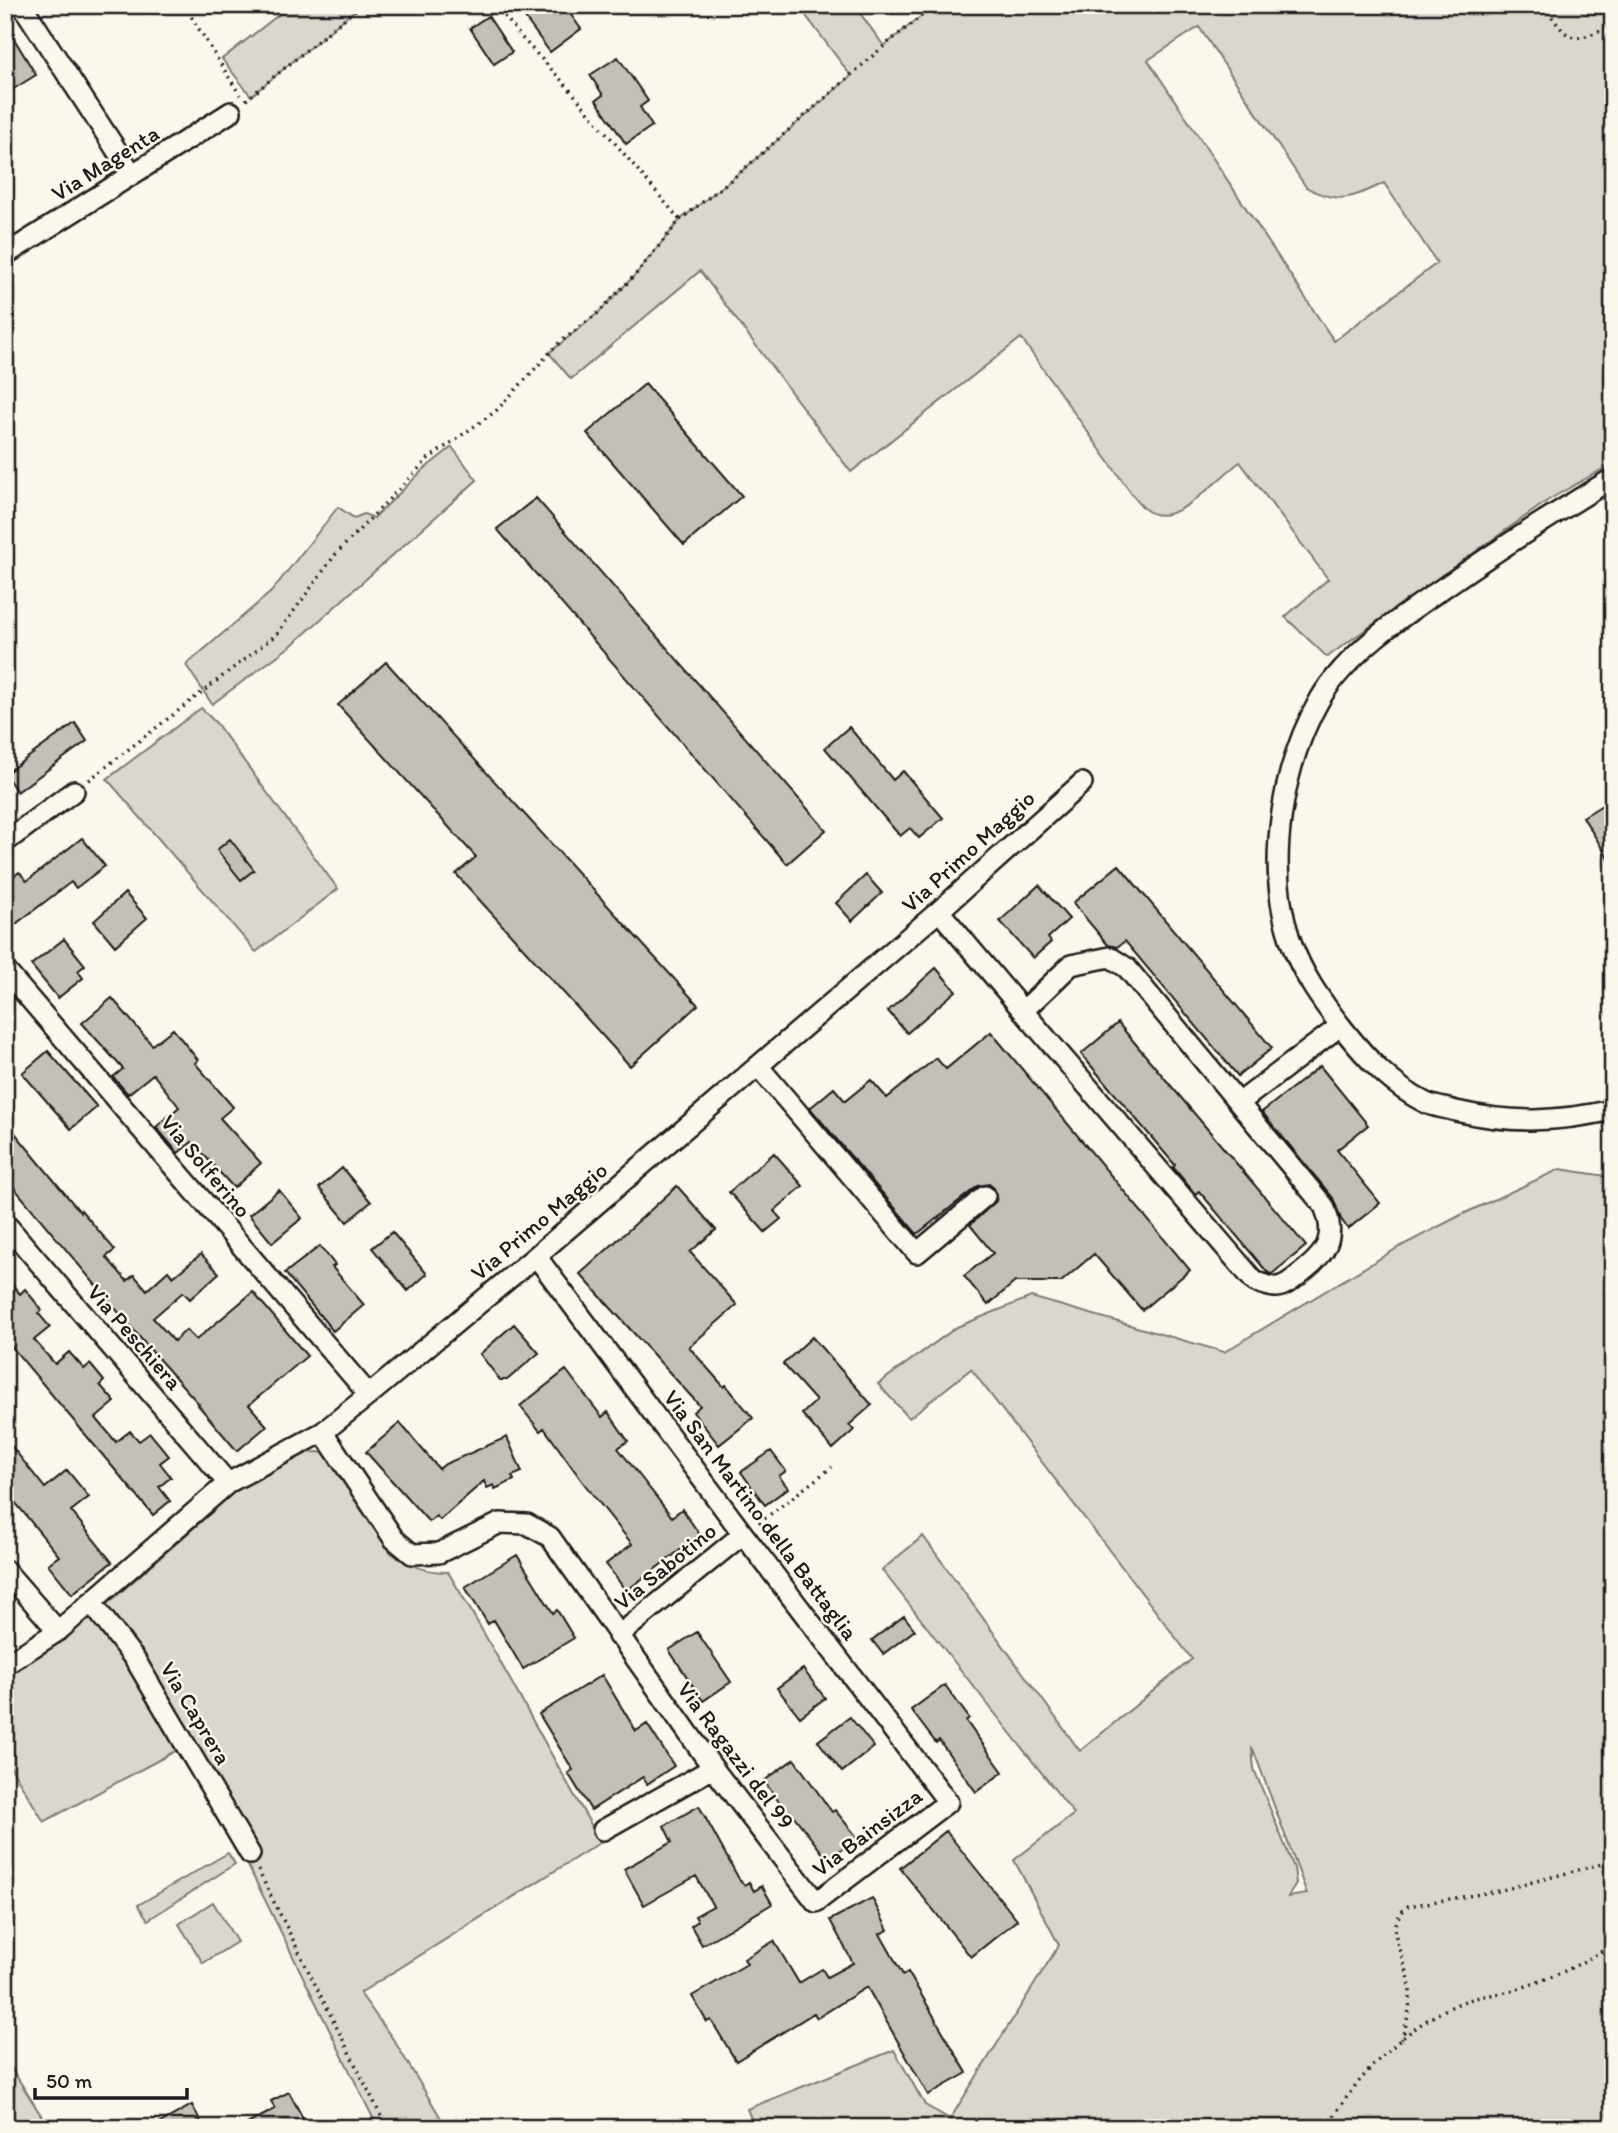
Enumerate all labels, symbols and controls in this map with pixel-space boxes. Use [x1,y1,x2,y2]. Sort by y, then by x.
street label: Via Magenta [46,119,164,207]
street label: Via Primo Maggio [895,784,1041,918]
street label: Via Solferino [155,1109,257,1223]
street label: Via Primo Maggio [465,1156,613,1286]
street label: Via Peschiera [81,1278,189,1396]
street label: Via San Martino della Battaglia [658,1384,864,1646]
street label: Via Sabotino [608,1516,722,1616]
street label: Via Caprera [154,1657,238,1769]
street label: Via Ragazzi del 99 [671,1676,801,1834]
street label: Via Bainsizza [806,1781,928,1883]
scale bar [35,2056,187,2100]
text: 50 m [46,2068,93,2093]

